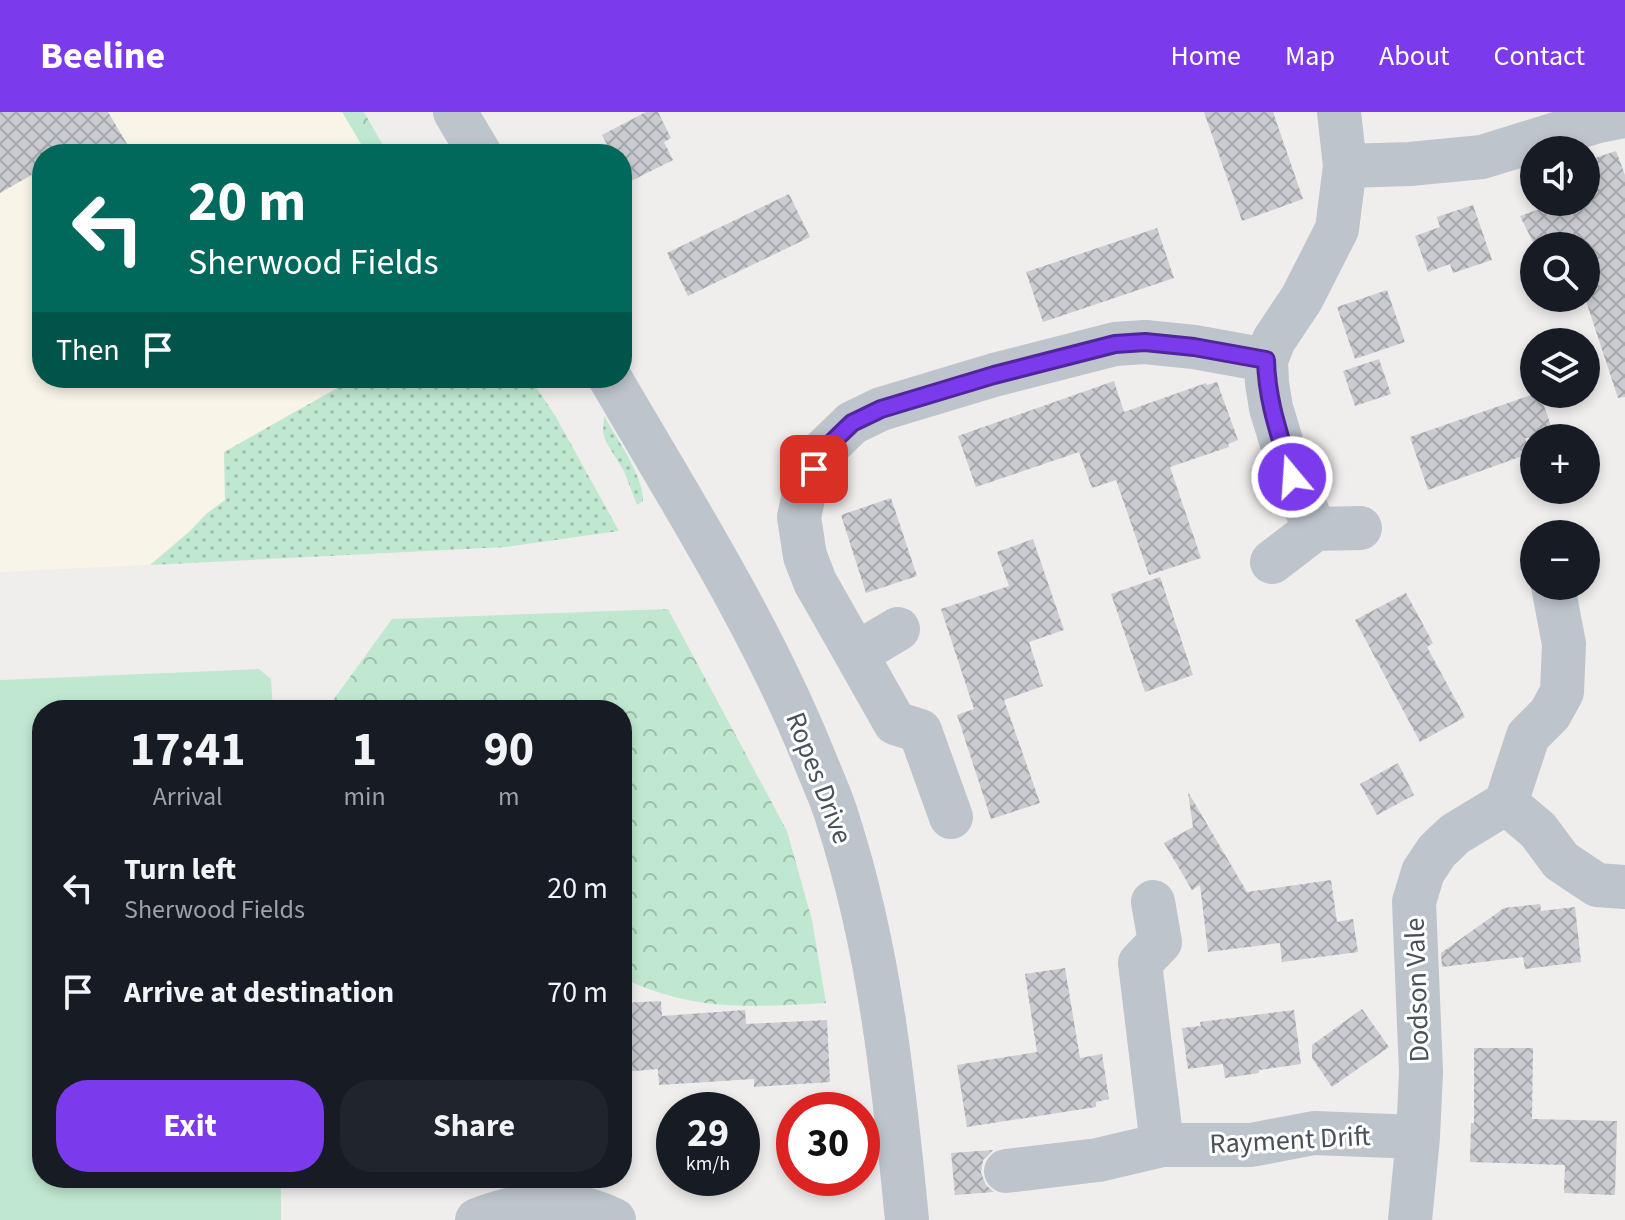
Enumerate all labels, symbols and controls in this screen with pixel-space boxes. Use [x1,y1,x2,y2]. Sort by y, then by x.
text: Beeline [40,29,165,83]
text: Home [1170,36,1241,76]
text: Map [1285,36,1335,76]
text: About [1379,36,1450,76]
text: Contact [1494,36,1585,76]
map controls [1520,136,1600,600]
button: sound [1520,136,1600,216]
text: 20 m [188,163,306,242]
icon: left [56,176,160,280]
button: search [1520,232,1600,312]
text: Sherwood Fields [188,237,439,288]
icon: arrive [136,328,180,372]
button: layers [1520,328,1600,408]
text: Then [56,329,120,372]
button: + [1520,424,1600,504]
pin [780,435,848,503]
position arrow [1250,435,1334,519]
icon: arrive [792,447,836,491]
button: − [1520,520,1600,600]
street label: Ropes Drive [776,706,862,850]
text: 17:41 [130,716,246,784]
text: 1 [352,716,377,784]
text: 90 [483,716,534,784]
text: Arrival [153,778,223,815]
text: min [343,778,386,815]
text: m [498,778,520,815]
text: Turn left [124,848,236,891]
icon: left [56,866,100,910]
text: 20 m [547,867,608,910]
text: Sherwood Fields [124,891,305,928]
street label: Dodson Vale [1394,917,1440,1063]
icon: arrive [56,970,100,1014]
text: Arrive at destination [124,971,394,1014]
text: 70 m [547,971,608,1014]
button: Exit [56,1080,324,1172]
button: Share [340,1080,608,1172]
speed limit sign: 30 [776,1092,880,1196]
text: 29 [687,1105,729,1162]
street label: Rayment Drift [1209,1116,1372,1164]
text: km/h [686,1150,730,1178]

